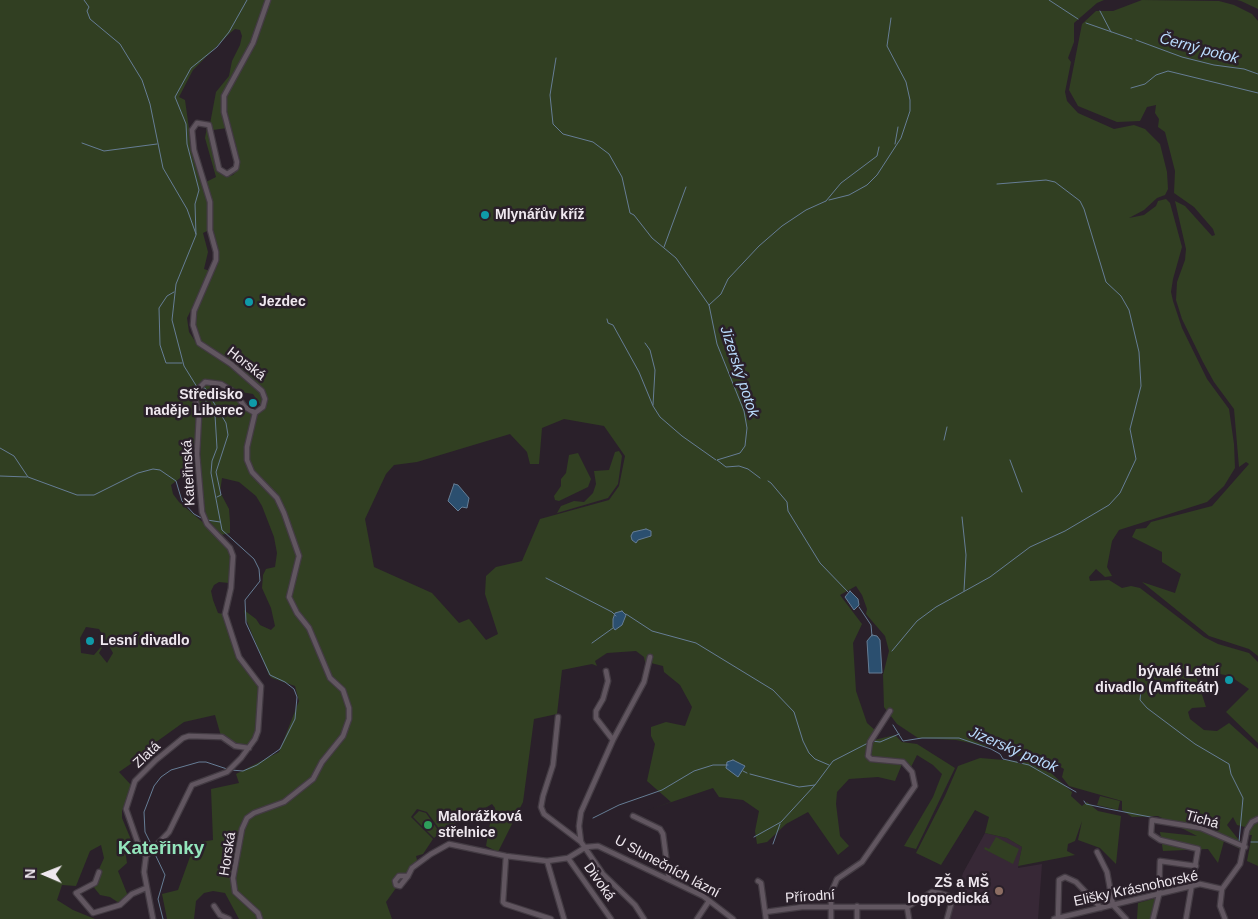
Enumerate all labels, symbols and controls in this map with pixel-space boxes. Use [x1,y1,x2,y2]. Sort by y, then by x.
water label: Černý potok [1158,30,1240,68]
place label: Mlynářův kříž [495,207,584,223]
marker: Mlynářův kříž [479,209,491,221]
place label: Jezdec [259,294,306,310]
marker: Jezdec [243,296,255,308]
water label: Jizerský potok [716,324,762,420]
street label: Horská [223,344,269,384]
place label: Středisko naděje Liberec [145,387,243,420]
marker: Středisko naděje Liberec [247,397,259,409]
street label: Kateřinská [179,440,199,506]
place label: Lesní divadlo [100,633,189,649]
marker: Lesní divadlo [84,635,96,647]
place label: bývalé Letní divadlo (Amfiteátr) [1095,664,1219,696]
marker: bývalé Letní divadlo (Amfiteátr) [1223,674,1235,686]
water label: Jizerský potok [966,723,1060,777]
street label: Zlatá [130,738,164,772]
street label: Tichá [1183,807,1221,833]
place label: Malorážková střelnice [438,809,522,842]
marker: Malorážková střelnice [422,819,434,831]
street label: Horská [216,831,240,877]
street label: U Slunečních lázní [612,832,722,902]
district label: Kateřinky [118,838,204,860]
north arrow [20,849,70,899]
street label: Divoká [580,860,618,904]
street label: Elišky Krásnohorské [1072,868,1200,910]
text: N [22,869,38,879]
place label: ZŠ a MŠ logopedická [907,875,989,908]
marker: ZŠ a MŠ logopedická [993,885,1005,897]
street label: Přírodní [785,887,835,907]

